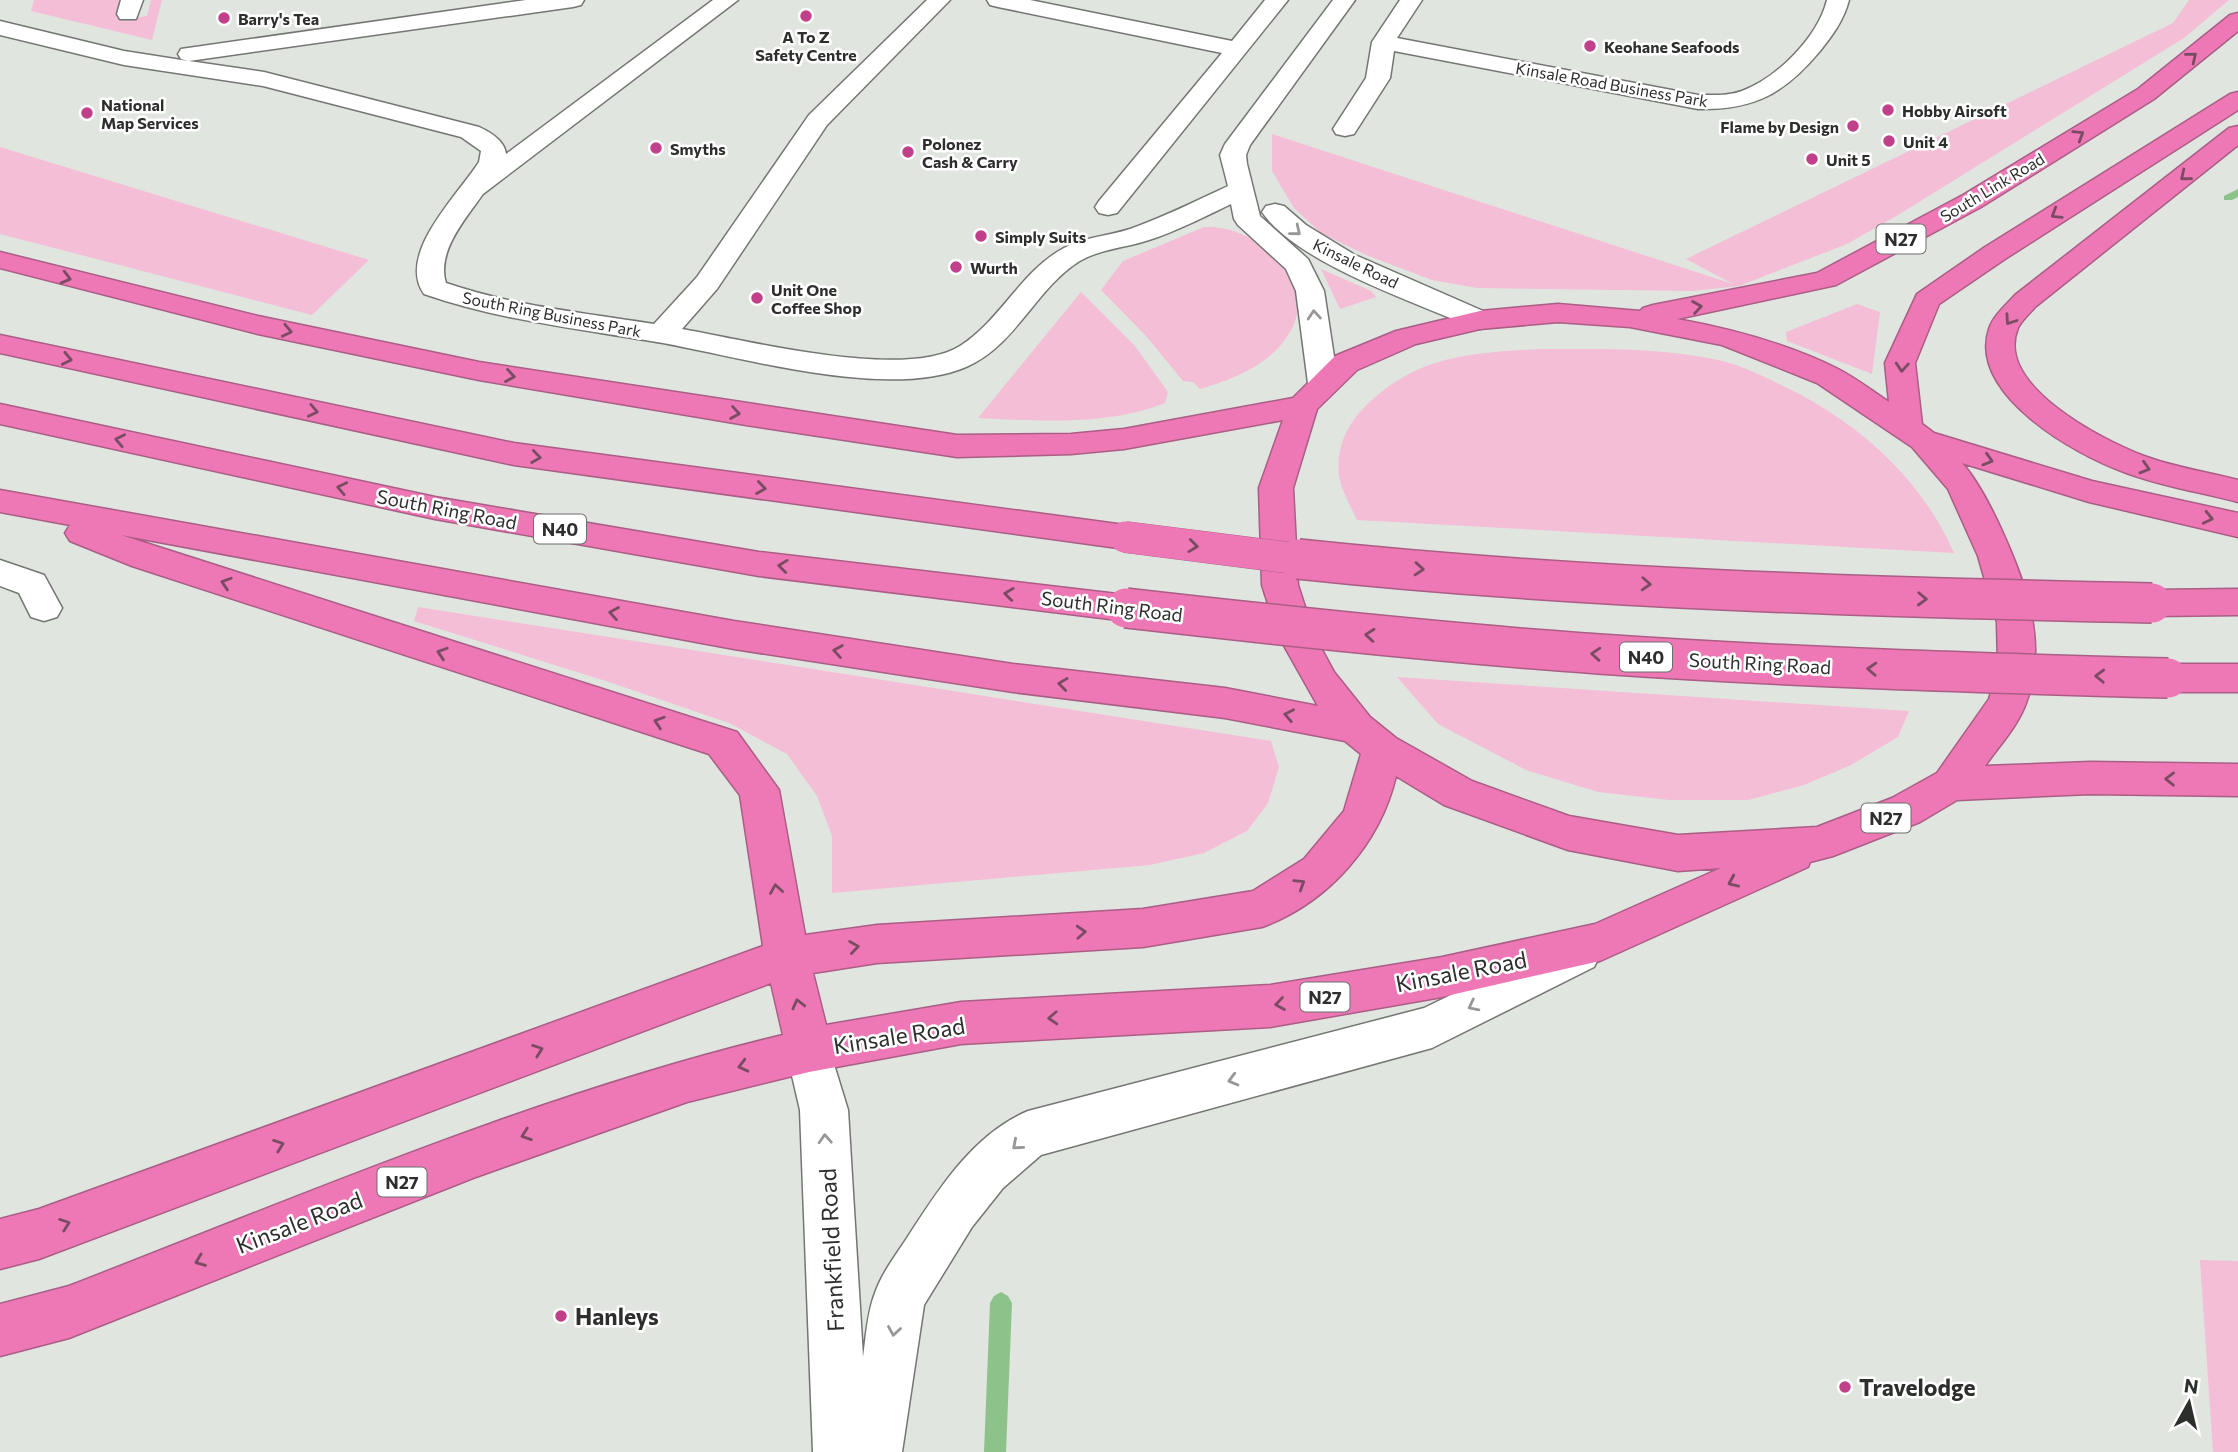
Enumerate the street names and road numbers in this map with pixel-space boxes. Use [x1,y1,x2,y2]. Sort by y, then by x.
street label: Kinsale Road Business Park [1514,58,1710,110]
street label: South Link Road [1936,148,2048,226]
road number: N27 [1876,225,1926,254]
street label: Kinsale Road [1310,234,1402,292]
street label: South Ring Business Park [461,287,643,341]
street label: South Ring Road [375,484,519,534]
road number: N40 [534,514,586,544]
street label: South Ring Road [1040,586,1184,626]
road number: N40 [1620,642,1672,672]
street label: South Ring Road [1688,648,1832,678]
road number: N27 [1862,804,1910,832]
street label: Kinsale Road [1393,945,1529,997]
road number: N27 [1300,982,1350,1012]
street label: Kinsale Road [831,1011,967,1059]
street label: Frankfield Road [813,1167,849,1333]
road number: N27 [378,1168,426,1196]
street label: Kinsale Road [232,1185,366,1259]

